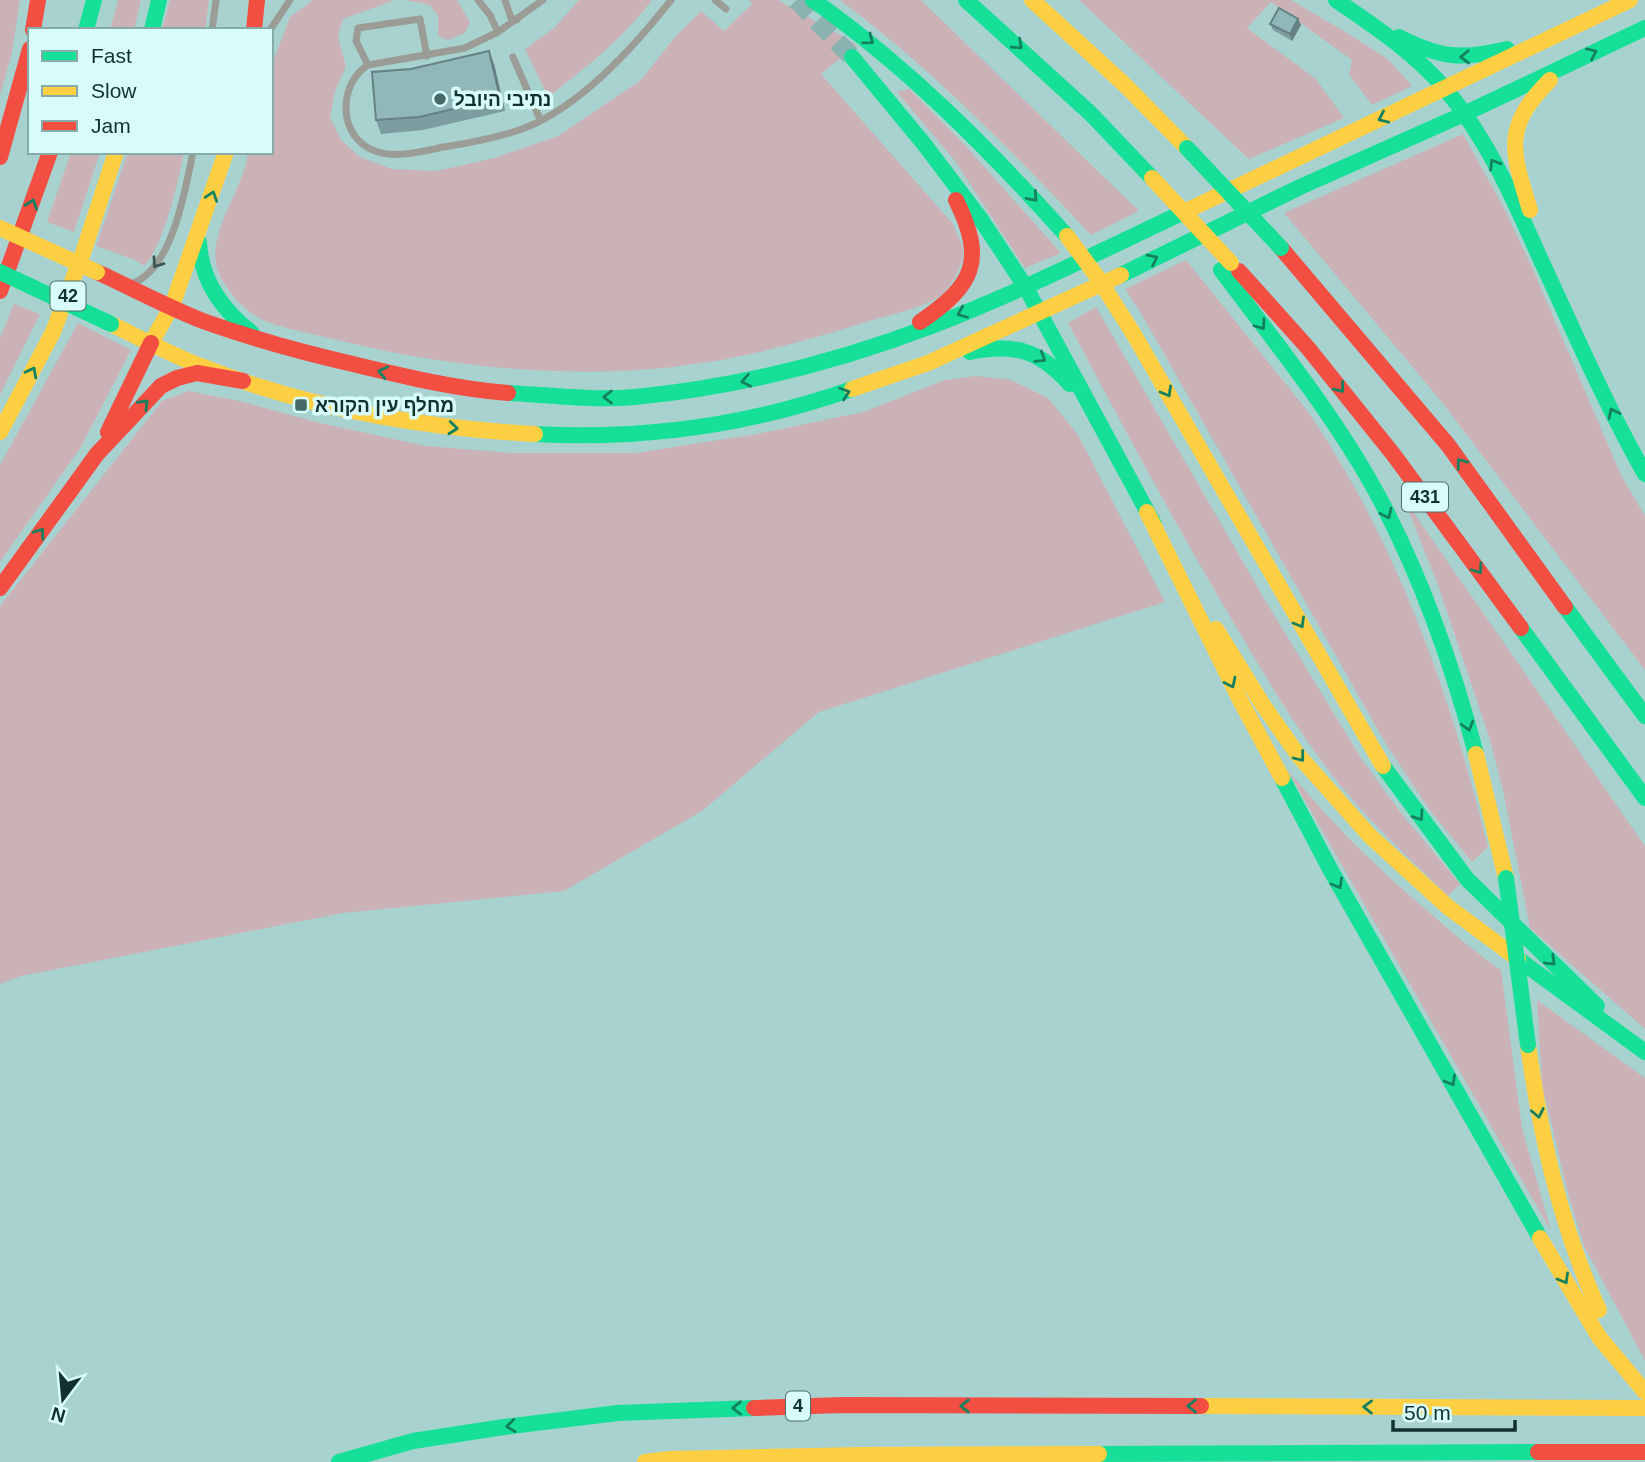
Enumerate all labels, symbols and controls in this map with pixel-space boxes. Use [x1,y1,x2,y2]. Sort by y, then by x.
legend [28,28,273,154]
one-way arrow [861,31,874,44]
one-way arrow [1009,37,1022,49]
text: Fast [91,44,132,67]
one-way arrow [1585,47,1597,61]
one-way arrow [1460,50,1471,65]
text: Slow [91,79,137,102]
place label: נתיבי היובל [454,89,551,110]
marker: נתיבי היובל [432,91,448,107]
one-way arrow [1378,109,1390,123]
text: Jam [91,114,131,137]
one-way arrow [1490,158,1503,171]
one-way arrow [1024,189,1037,202]
one-way arrow [204,190,218,203]
one-way arrow [24,199,38,211]
one-way arrow [1146,254,1158,268]
one-way arrow [153,255,165,268]
road number: 42 [50,282,86,310]
one-way arrow [957,305,969,319]
one-way arrow [1253,317,1266,330]
one-way arrow [1033,350,1046,363]
one-way arrow [377,366,389,380]
one-way arrow [24,367,38,379]
one-way arrow [740,373,751,388]
one-way arrow [1332,381,1345,393]
one-way arrow [1159,385,1172,398]
one-way arrow [838,387,850,401]
one-way arrow [603,389,613,405]
place label: מחלף עין הקורא [315,395,454,416]
marker: מחלף עין הקורא [293,397,309,413]
one-way arrow [135,399,148,412]
one-way arrow [1607,408,1621,421]
one-way arrow [447,420,458,435]
one-way arrow [1456,458,1469,471]
road number: 431 [1402,482,1448,512]
one-way arrow [1379,507,1393,519]
one-way arrow [32,528,44,541]
one-way arrow [1469,562,1482,574]
one-way arrow [1292,615,1305,628]
one-way arrow [1223,676,1237,688]
one-way arrow [1460,720,1474,732]
one-way arrow [1291,749,1304,761]
one-way arrow [1411,808,1423,821]
one-way arrow [1330,876,1343,889]
one-way arrow [1543,953,1555,965]
one-way arrow [1443,1074,1456,1087]
one-way arrow [1530,1107,1545,1119]
one-way arrow [1556,1272,1569,1284]
north arrow [28,1364,98,1434]
scale bar [1393,1388,1516,1432]
road number: 4 [786,1392,810,1420]
one-way arrow [959,1398,970,1414]
one-way arrow [1187,1398,1197,1414]
one-way arrow [1362,1399,1372,1415]
one-way arrow [732,1400,743,1415]
text: 50 m [1404,1401,1451,1424]
text: N [49,1403,68,1427]
one-way arrow [505,1418,516,1433]

